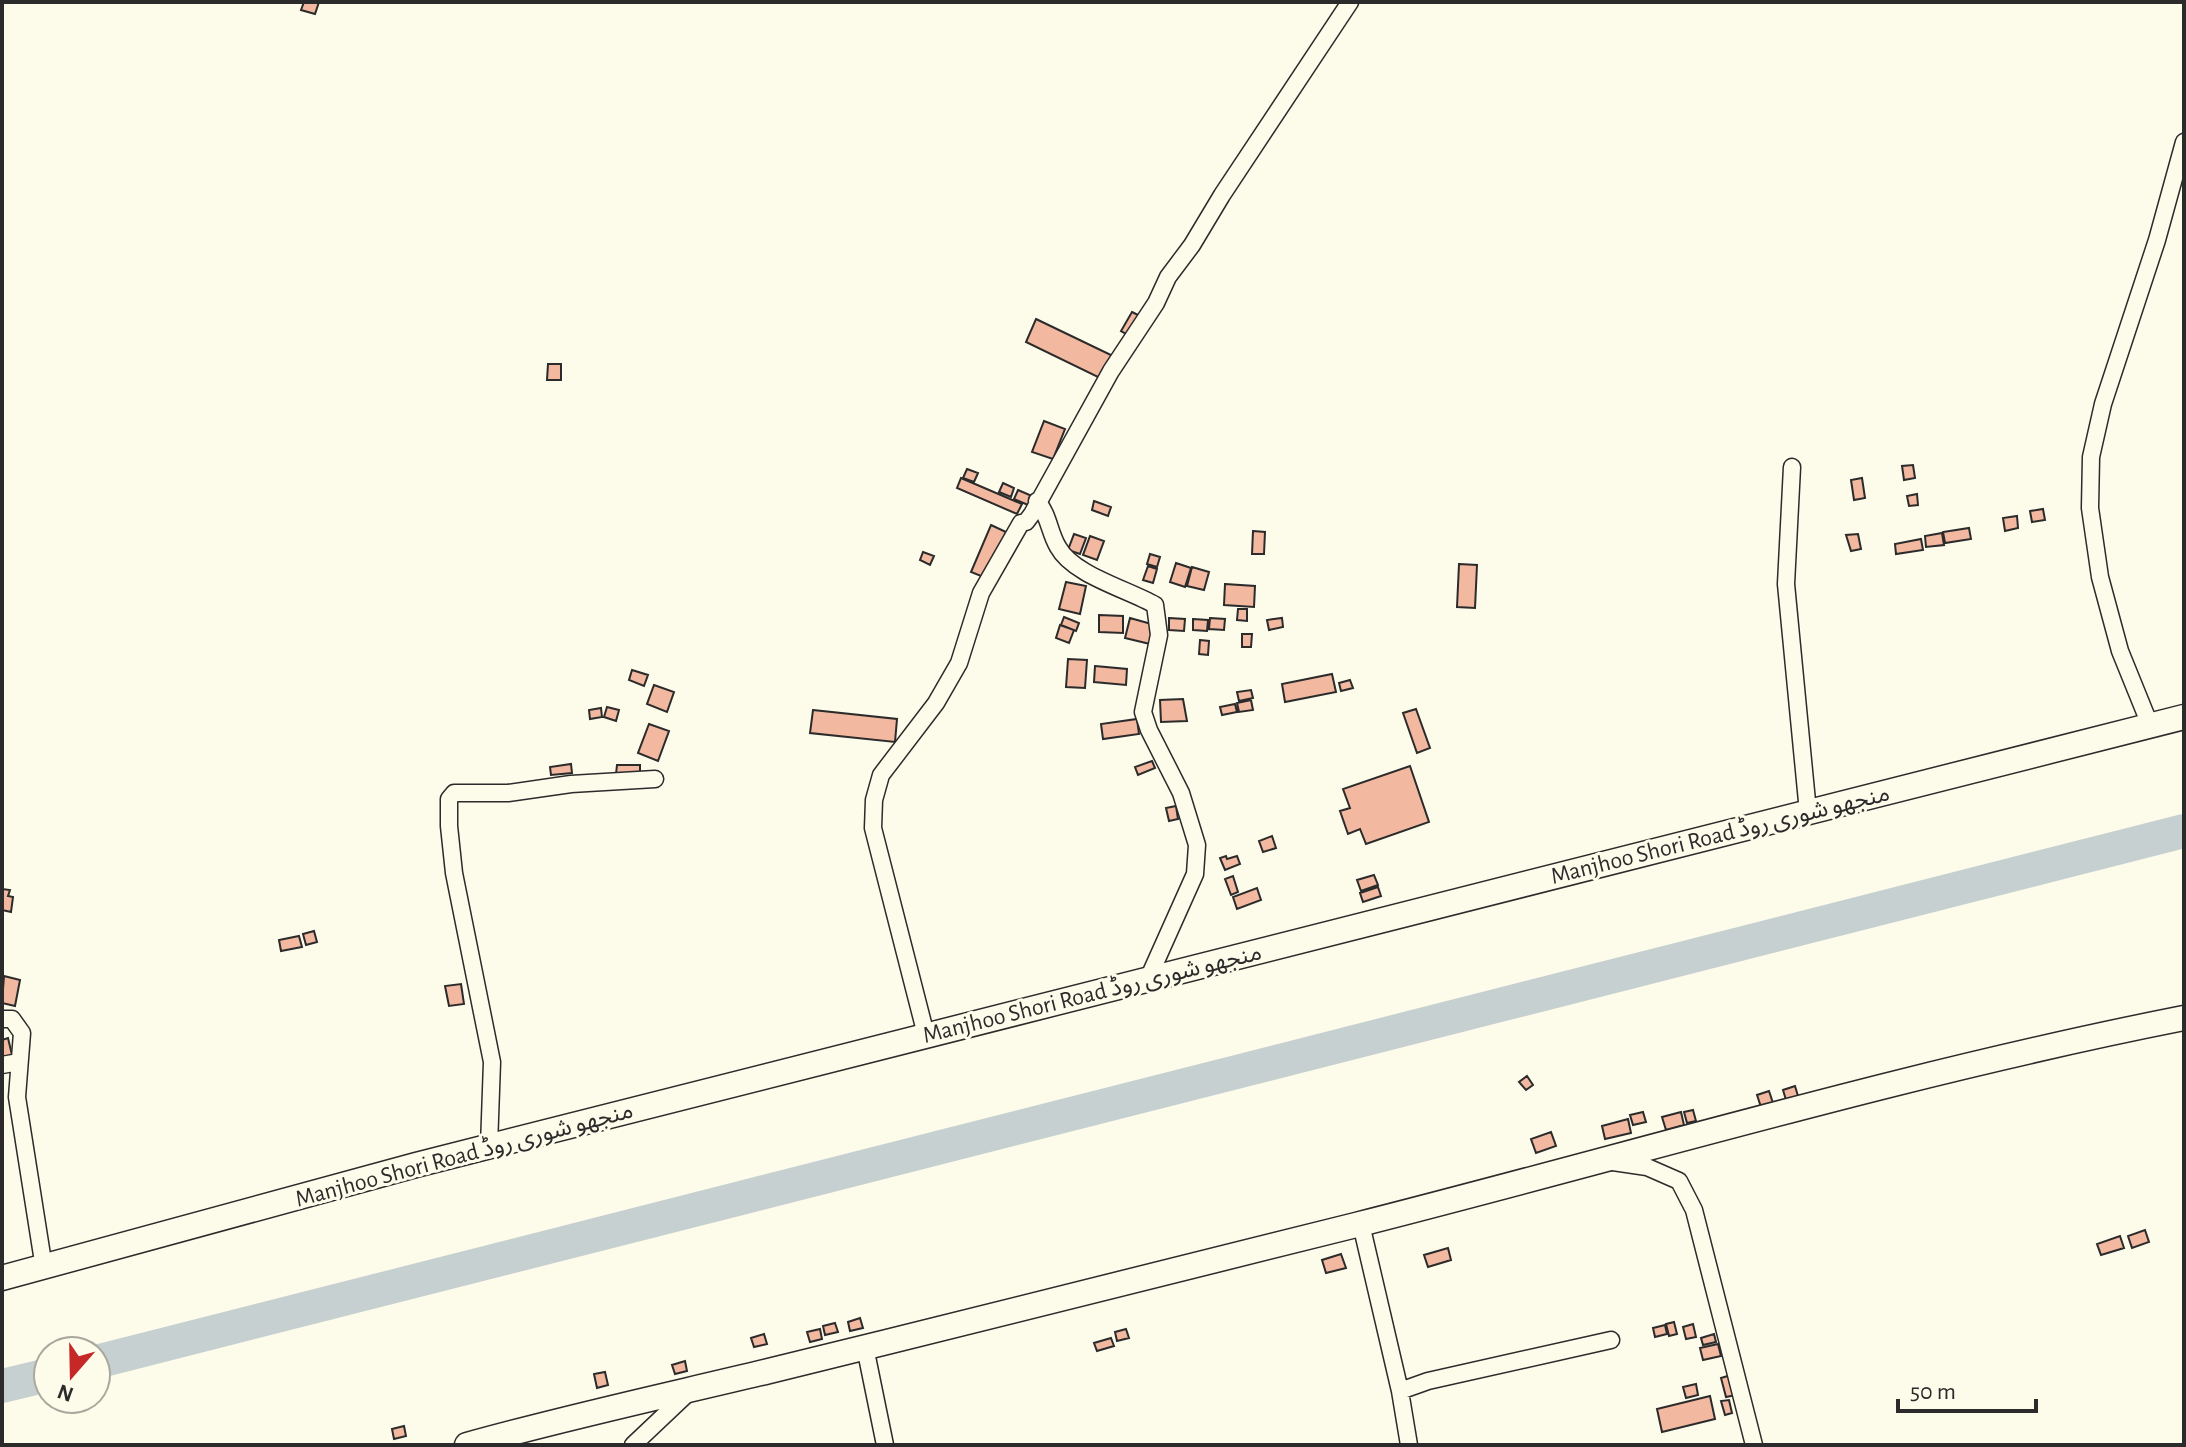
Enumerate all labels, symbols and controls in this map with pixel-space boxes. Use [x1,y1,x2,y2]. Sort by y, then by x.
street label: Manjhoo Shori Road منجھو شوری روڈ [1548,780,1892,890]
street label: Manjhoo Shori Road منجھو شوری روڈ [920,939,1264,1049]
street label: Manjhoo Shori Road منجھو شوری روڈ [292,1097,636,1213]
north arrow [32,1335,112,1415]
scale bar [1898,1363,2036,1413]
text: N [55,1380,76,1406]
text: 50 m [1910,1380,1956,1404]

